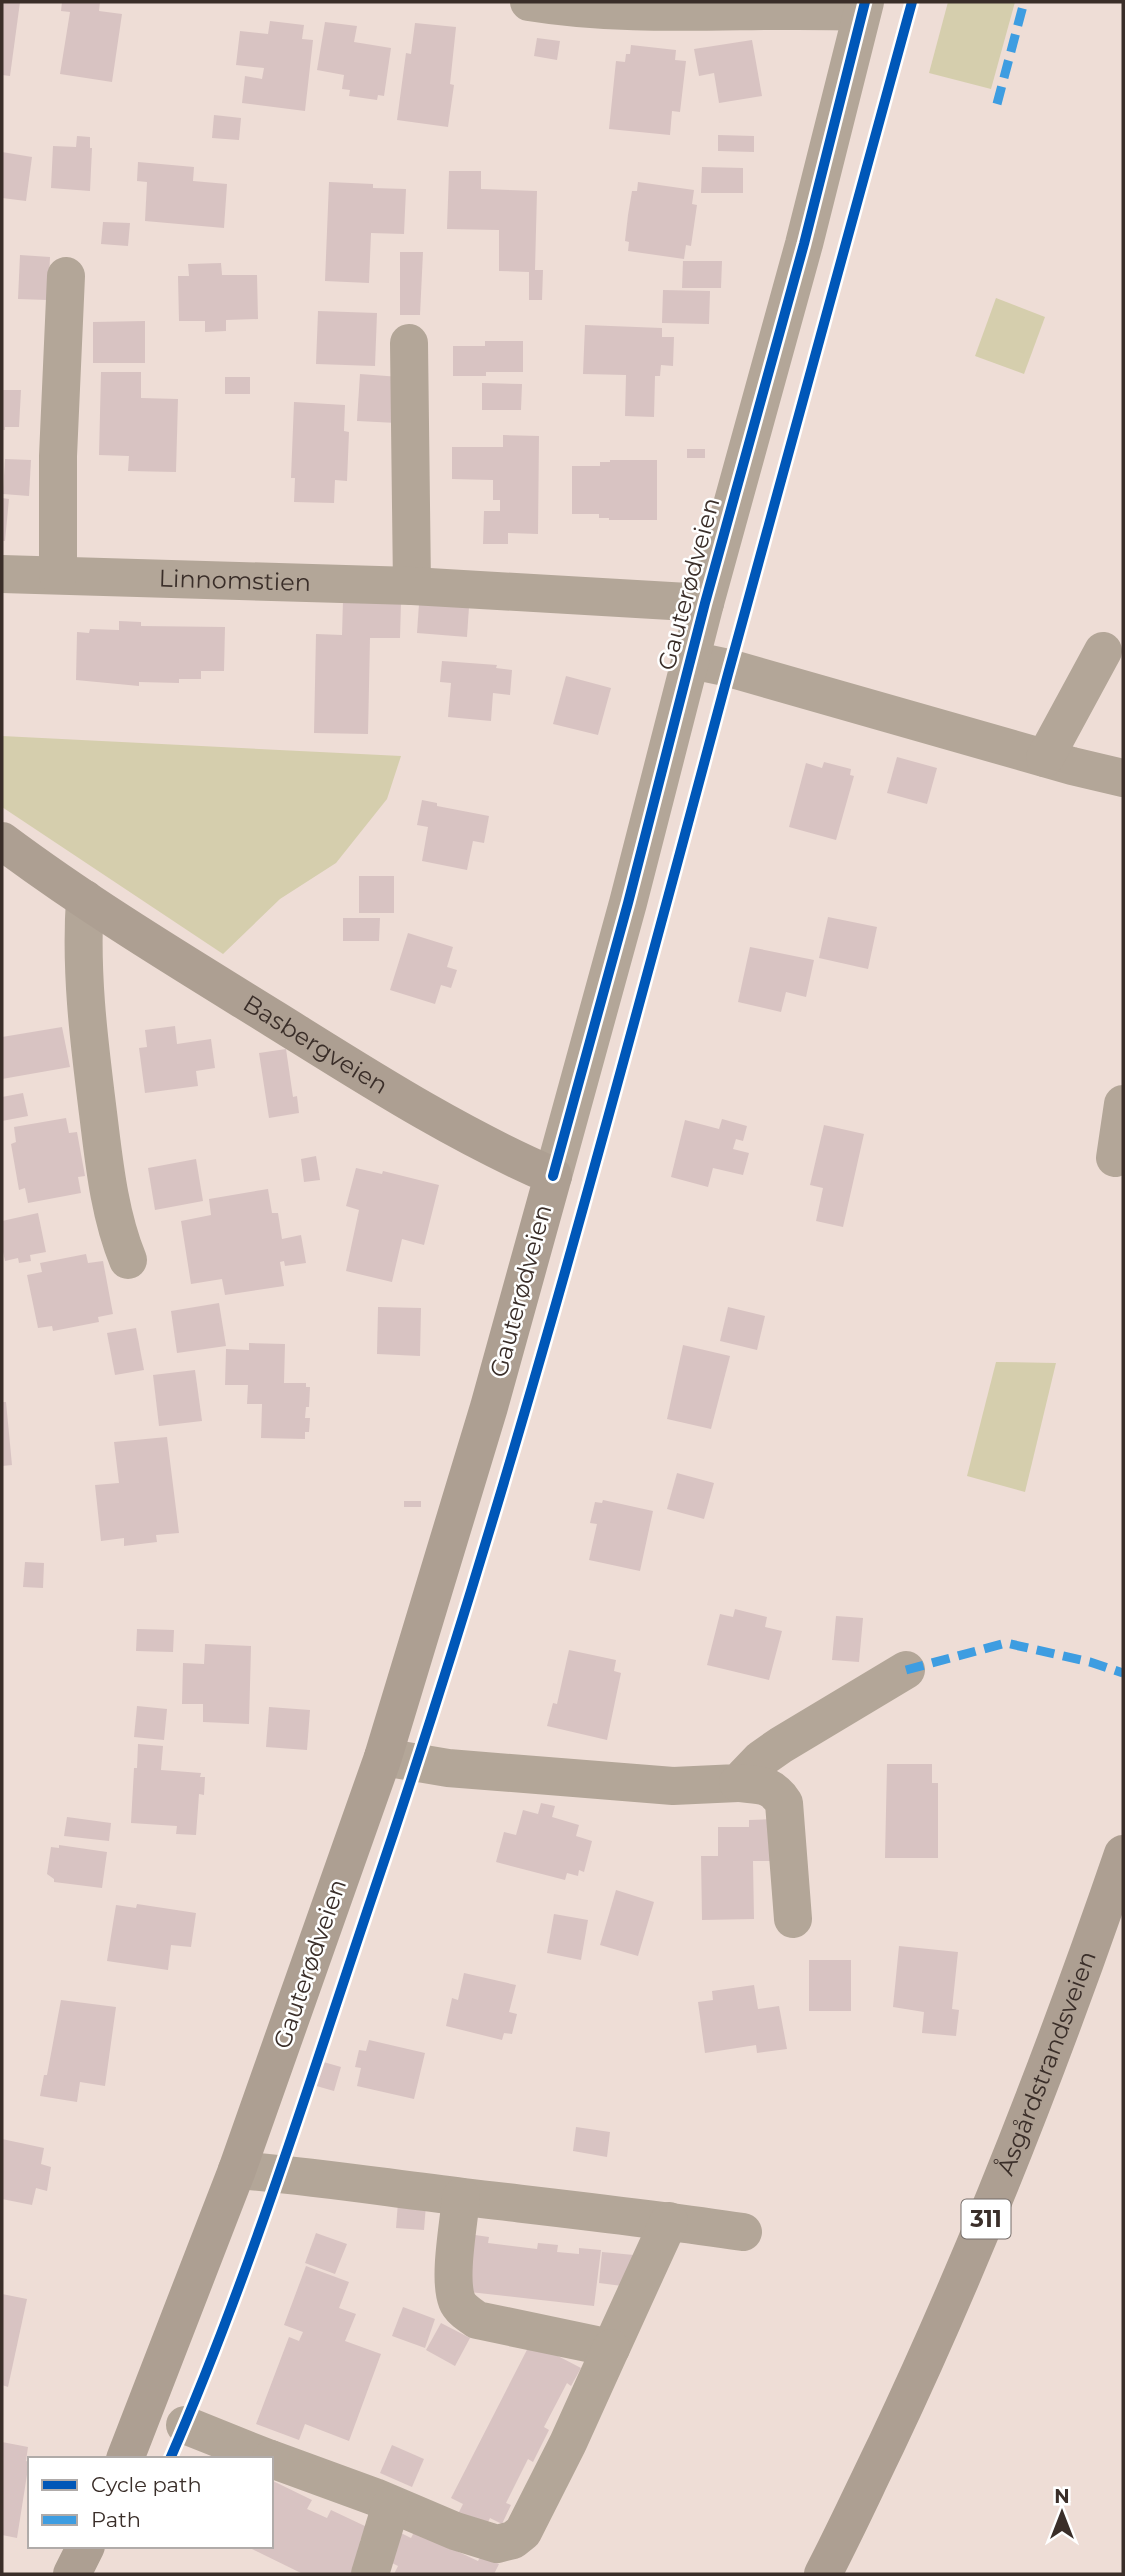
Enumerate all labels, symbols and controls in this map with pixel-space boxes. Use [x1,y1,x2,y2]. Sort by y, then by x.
street label: Gauterødveien [652,494,726,673]
street label: Linnomstien [158,564,311,597]
street label: Basbergveien [238,989,393,1100]
street label: Gauterødveien [484,1201,558,1380]
street label: Gauterødveien [267,1875,352,2053]
street label: Åsgårdstrandsveien [990,1947,1102,2179]
road number: 311 [962,2200,1010,2238]
legend [28,2457,273,2548]
text: Cycle path [91,2472,202,2497]
north arrow [1027,2478,1097,2548]
text: N [1054,2485,1070,2508]
text: Path [91,2507,141,2532]

